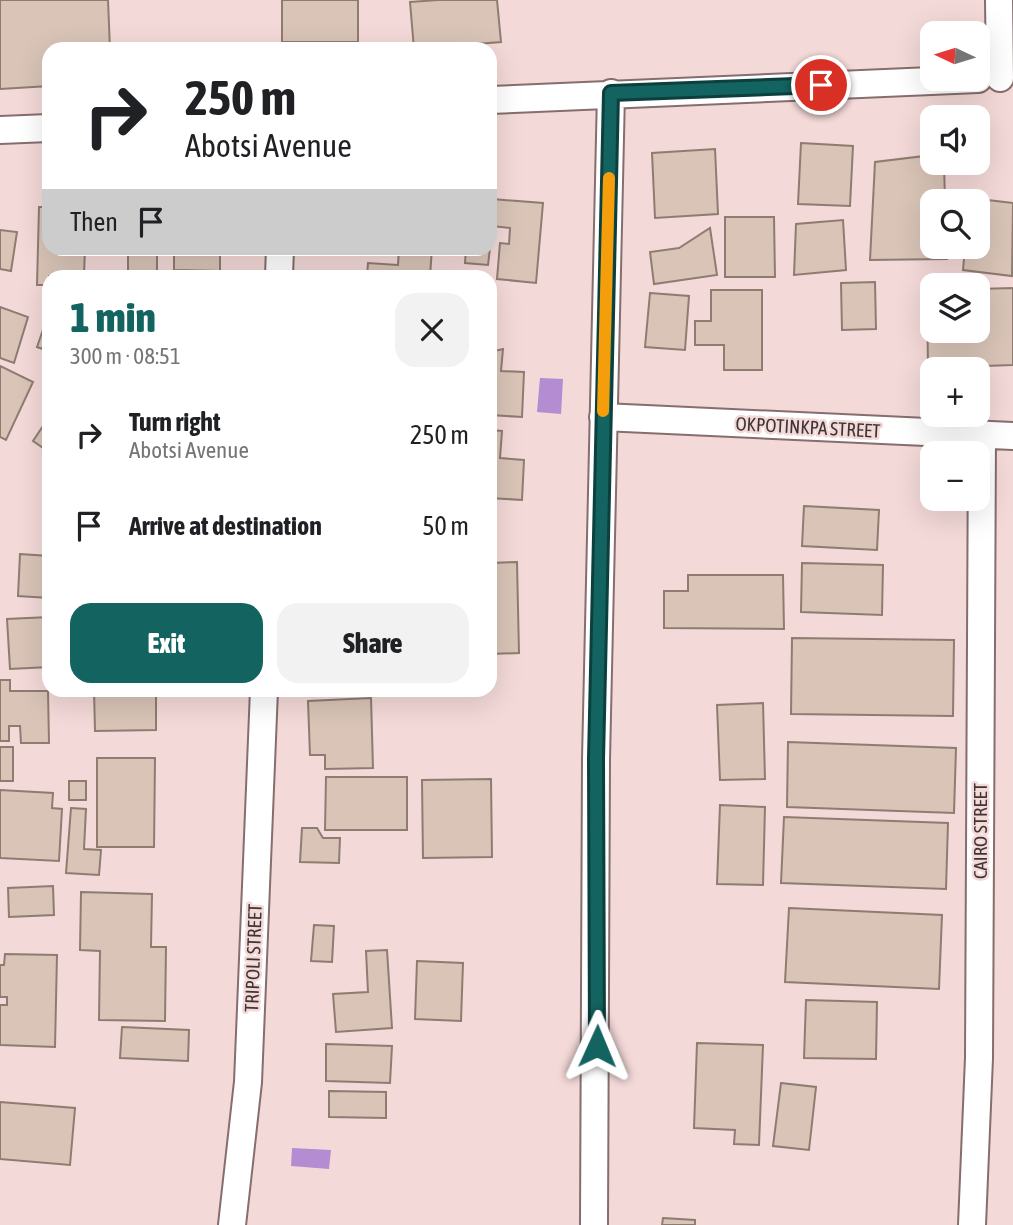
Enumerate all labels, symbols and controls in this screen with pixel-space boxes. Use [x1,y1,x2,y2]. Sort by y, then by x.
north arrow [920,21,990,91]
map controls [920,21,990,511]
pin [791,55,851,115]
icon: arrive [802,66,840,104]
text: 250 m [185,69,296,125]
icon: right [70,70,161,161]
button: sound [920,105,990,175]
text: Abotsi Avenue [185,127,352,164]
button: search [920,189,990,259]
icon: arrive [132,203,170,241]
text: Then [70,207,118,237]
button: layers [920,273,990,343]
text: 1 min [70,293,156,341]
button: close [395,293,469,367]
text: 300 m · 08:51 [70,343,181,369]
button: + [920,357,990,427]
text: Turn right [129,407,220,437]
street label: OKPOTINKPA STREET [735,412,882,442]
icon: right [70,416,108,454]
text: 250 m [410,420,469,450]
text: Abotsi Avenue [129,437,249,463]
button: − [920,441,990,511]
icon: arrive [70,507,108,545]
text: Arrive at destination [129,511,322,541]
text: 50 m [422,511,469,541]
button: Exit [70,603,263,683]
button: Share [277,603,469,683]
street label: CAIRO STREET [969,782,991,879]
street label: TRIPOLI STREET [240,903,266,1012]
position arrow [560,1009,634,1083]

